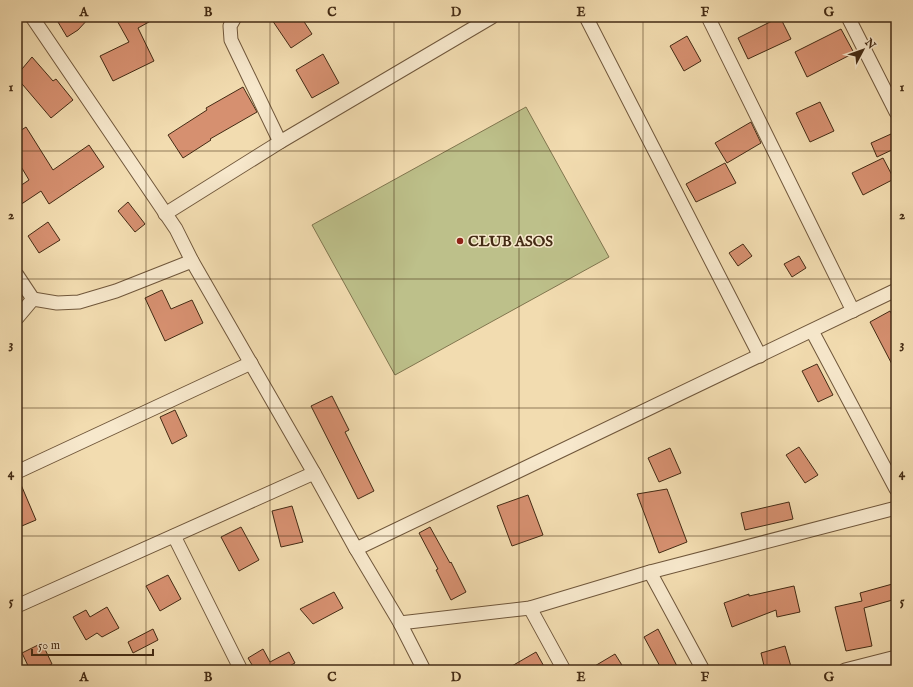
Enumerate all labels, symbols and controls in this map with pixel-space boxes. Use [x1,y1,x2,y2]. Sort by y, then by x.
text: A [79,4,90,21]
text: B [204,4,213,21]
text: C [327,4,337,21]
text: D [451,4,462,21]
text: E [576,4,586,21]
text: F [701,4,710,21]
text: G [824,4,835,21]
north arrow [843,30,883,70]
text: N [861,35,879,53]
text: 1 [9,79,14,96]
text: 1 [900,79,905,96]
text: 2 [8,207,14,224]
text: 2 [899,207,905,224]
place label: CLUB ASOS [468,232,553,251]
marker: CLUB ASOS [455,236,465,246]
text: 3 [9,336,14,353]
text: 3 [900,336,905,353]
text: 4 [8,465,15,482]
text: 4 [899,465,906,482]
text: 5 [9,593,14,610]
text: 5 [900,593,905,610]
scale bar [32,631,153,657]
text: 50 m [38,638,60,653]
text: A [79,669,90,686]
text: B [204,669,213,686]
text: C [327,669,337,686]
text: D [451,669,462,686]
text: E [576,669,586,686]
text: F [701,669,710,686]
text: G [824,669,835,686]

